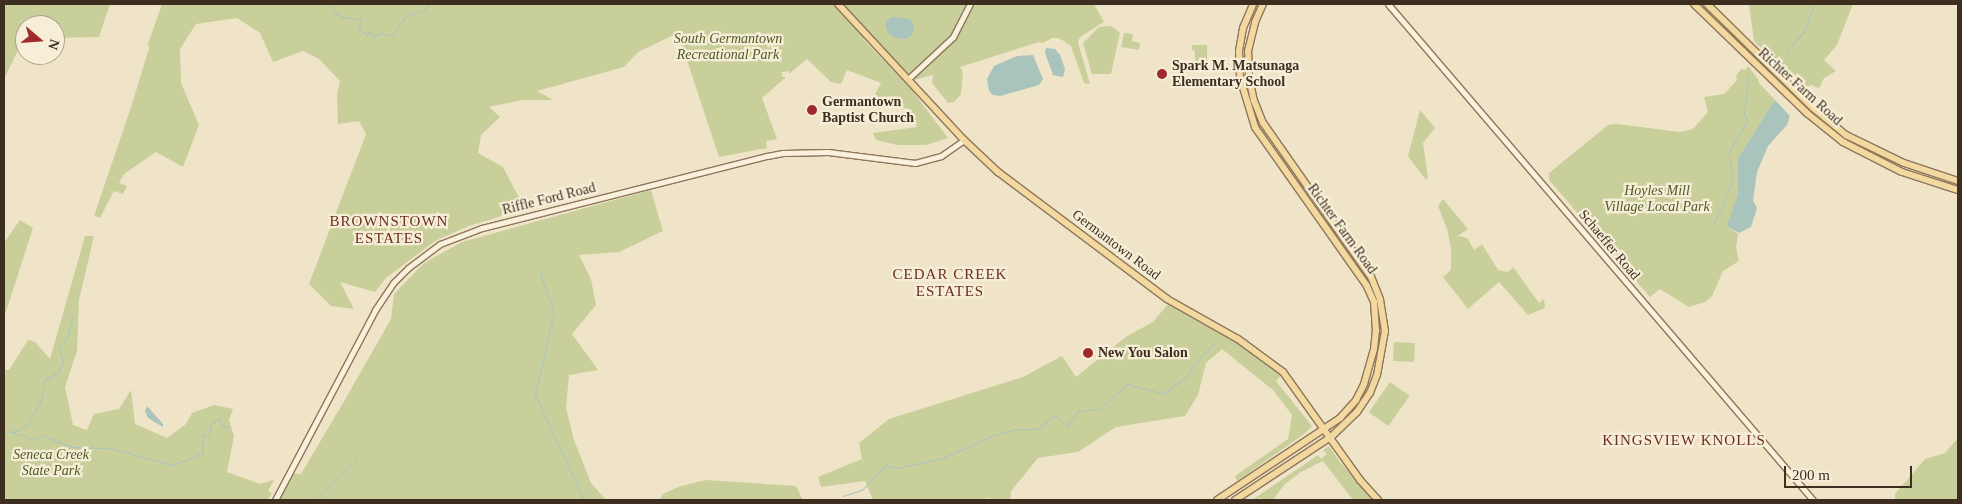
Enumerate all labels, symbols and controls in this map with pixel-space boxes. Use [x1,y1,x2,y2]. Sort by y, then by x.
north arrow [15,15,65,65]
park label: South Germantown Recreational Park [674,31,782,64]
text: N [45,37,62,52]
street label: Richter Farm Road [1755,45,1845,129]
place label: Spark M. Matsunaga Elementary School [1172,58,1299,90]
marker: Spark M. Matsunaga Elementary School [1156,68,1168,80]
place label: Germantown Baptist Church [822,94,914,126]
marker: Germantown Baptist Church [806,104,818,116]
street label: Riffle Ford Road [501,179,597,219]
street label: Richter Farm Road [1304,181,1380,277]
park label: Hoyles Mill Village Local Park [1604,183,1710,216]
street label: Germantown Road [1069,206,1163,284]
street label: Schaeffer Road [1575,206,1643,284]
district label: BROWNSTOWN ESTATES [328,212,450,247]
district label: CEDAR CREEK ESTATES [891,265,1009,300]
place label: New You Salon [1098,345,1188,361]
marker: New You Salon [1082,347,1094,359]
district label: KINGSVIEW KNOLLS [1600,432,1768,450]
park label: Seneca Creek State Park [13,447,89,480]
scale bar [1787,456,1914,488]
text: 200 m [1792,467,1830,483]

